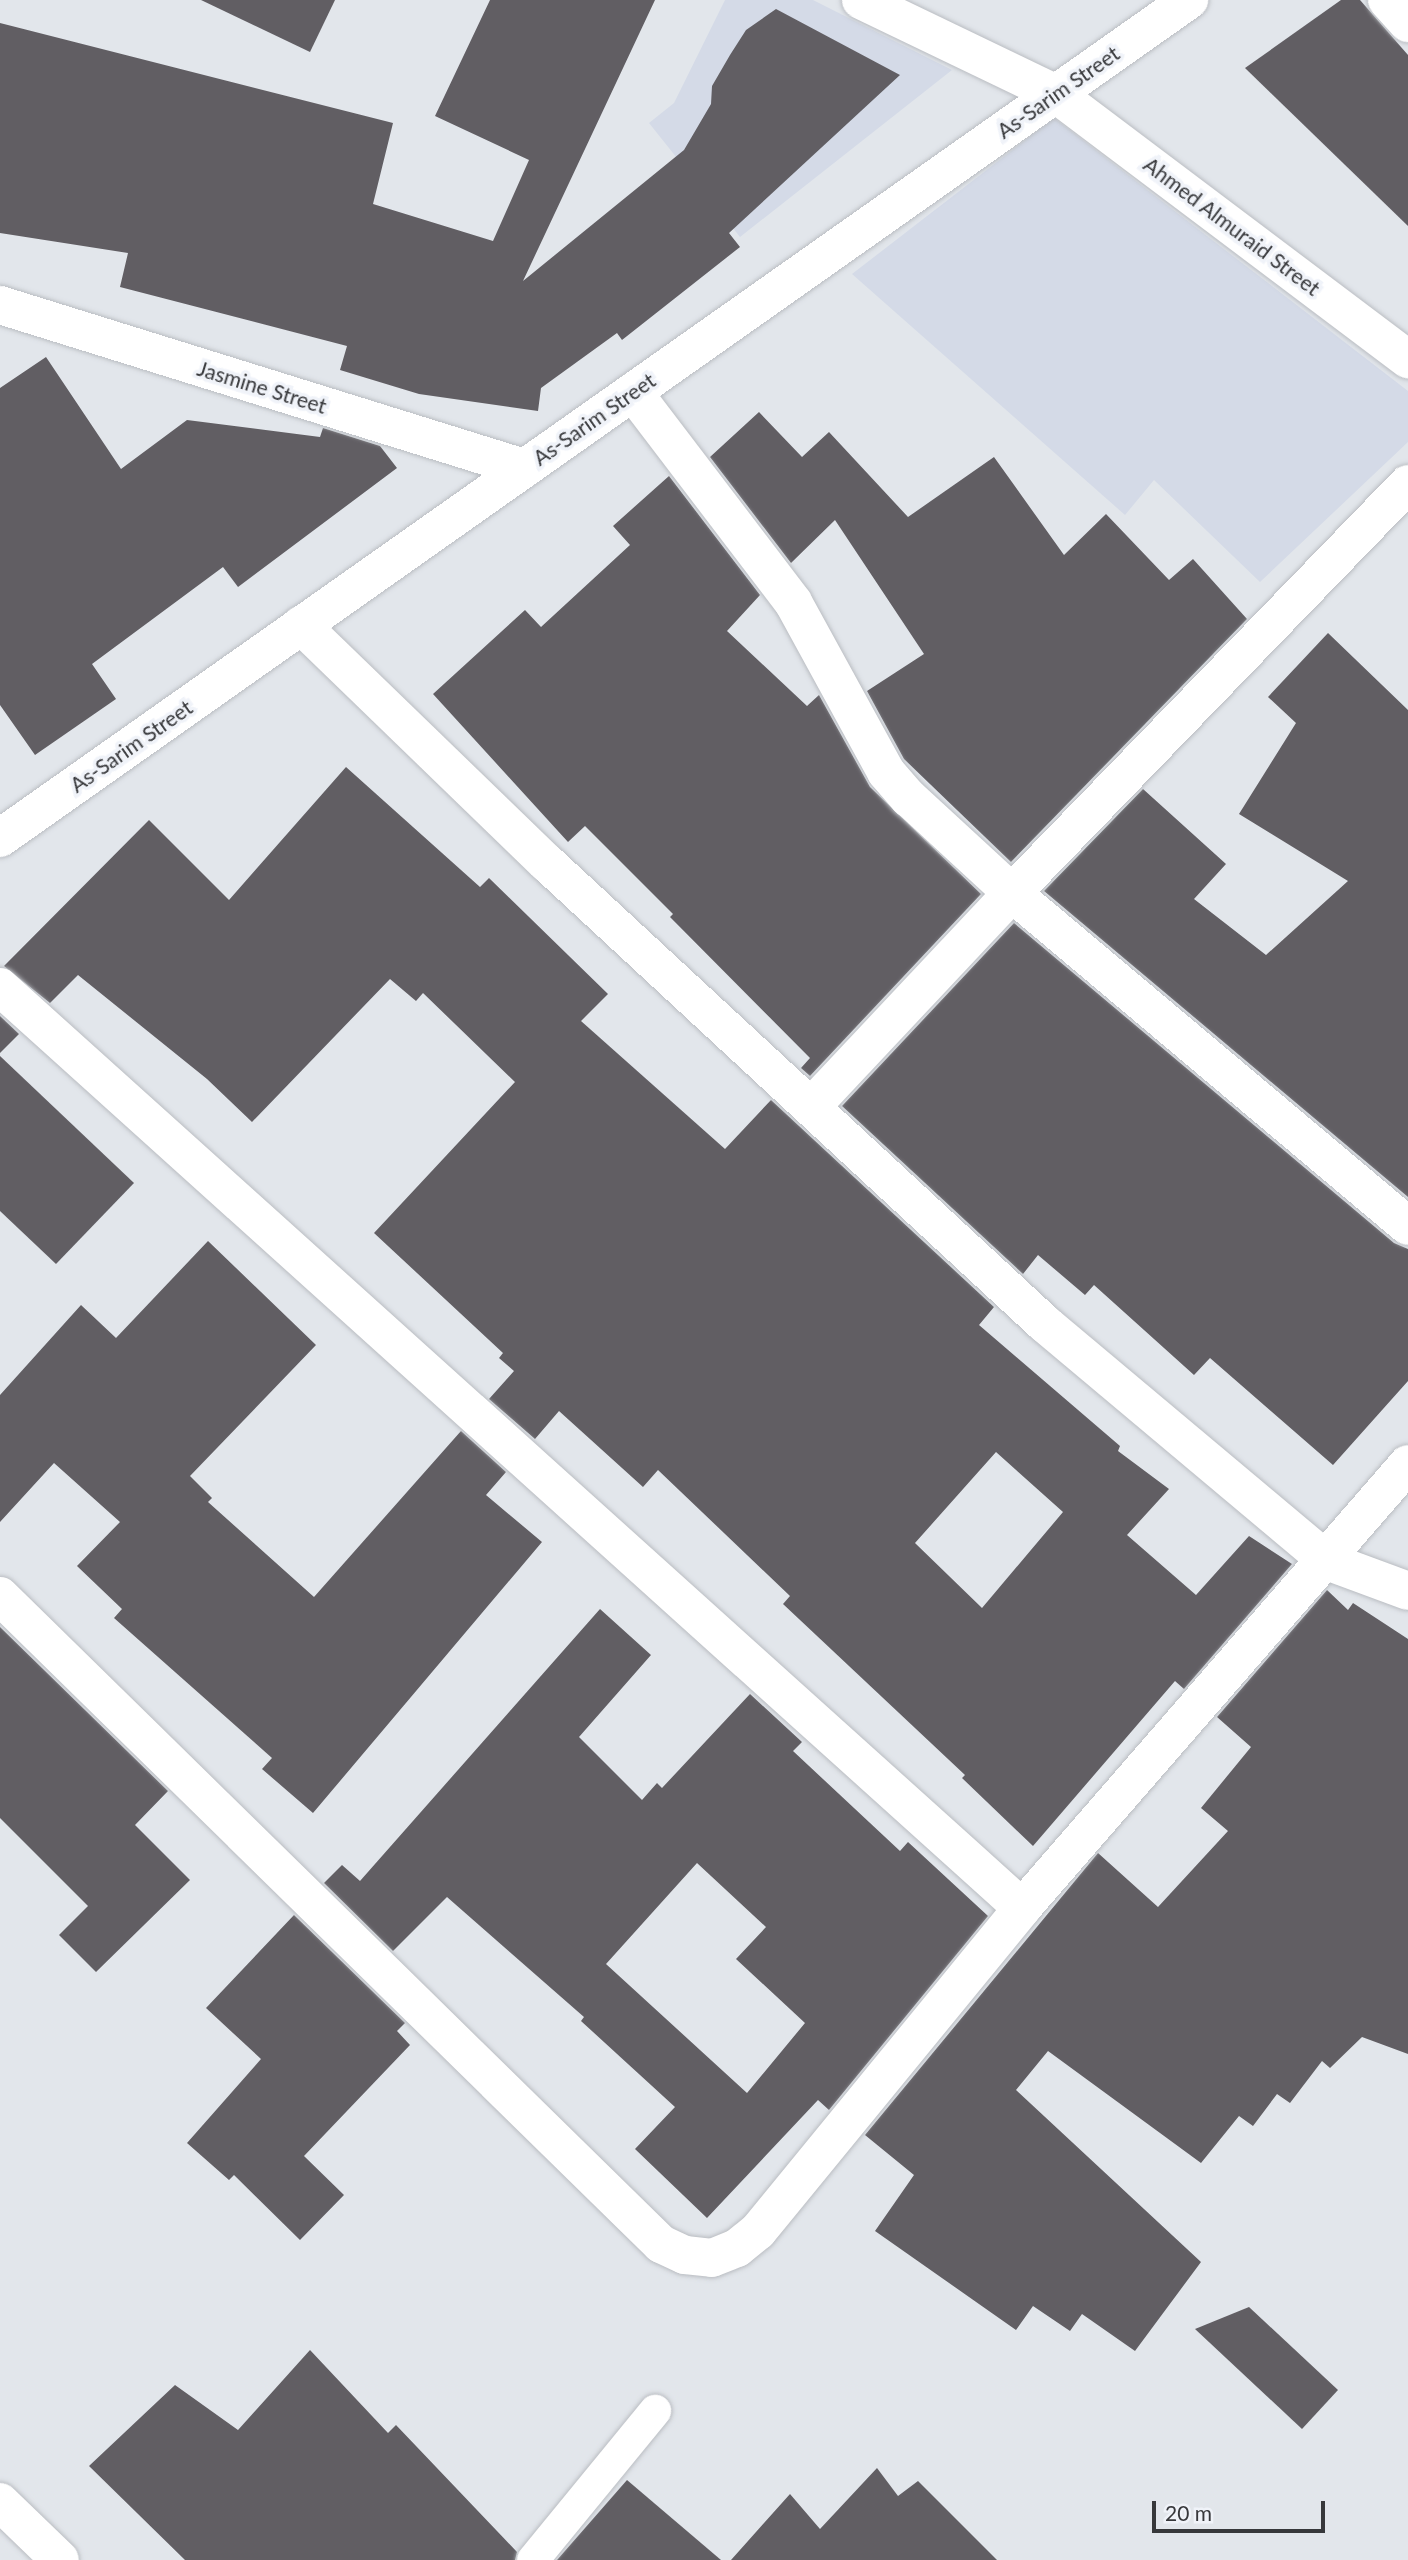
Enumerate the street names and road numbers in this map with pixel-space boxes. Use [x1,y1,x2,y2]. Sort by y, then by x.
street label: As-Sarim Street [992,41,1124,143]
street label: Ahmed Almuraid Street [1139,151,1325,301]
street label: Jasmine Street [194,355,330,419]
street label: As-Sarim Street [528,368,660,470]
street label: As-Sarim Street [65,695,197,797]

